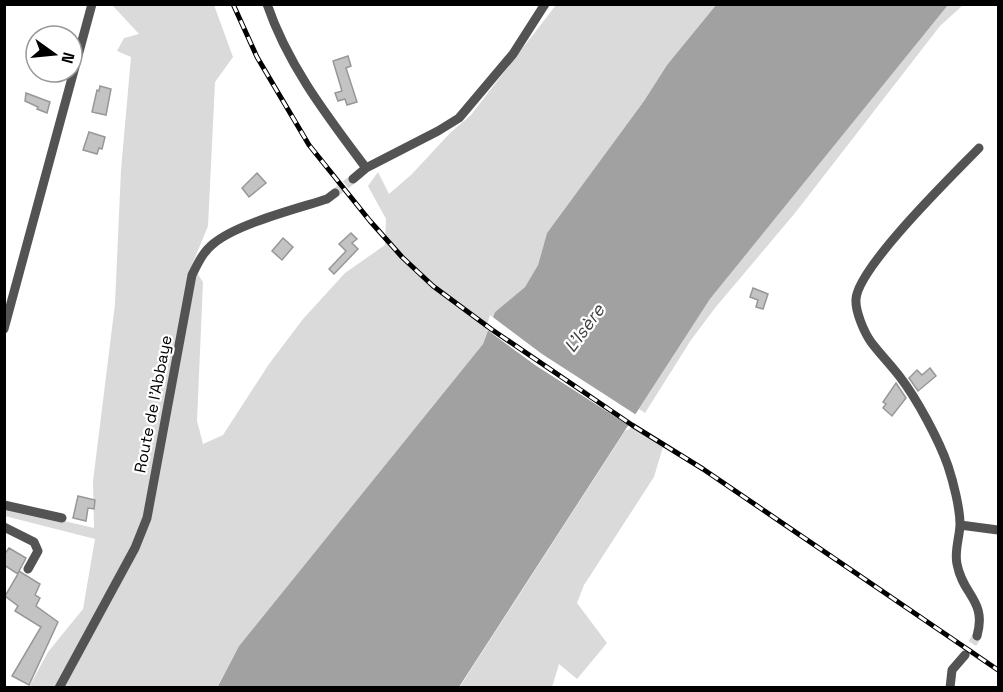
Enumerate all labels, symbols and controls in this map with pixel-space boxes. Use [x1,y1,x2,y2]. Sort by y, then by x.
north arrow [24,24,84,84]
text: N [56,50,80,66]
water label: L'Isère [559,298,610,357]
street label: Route de l'Abbaye [129,333,177,475]

